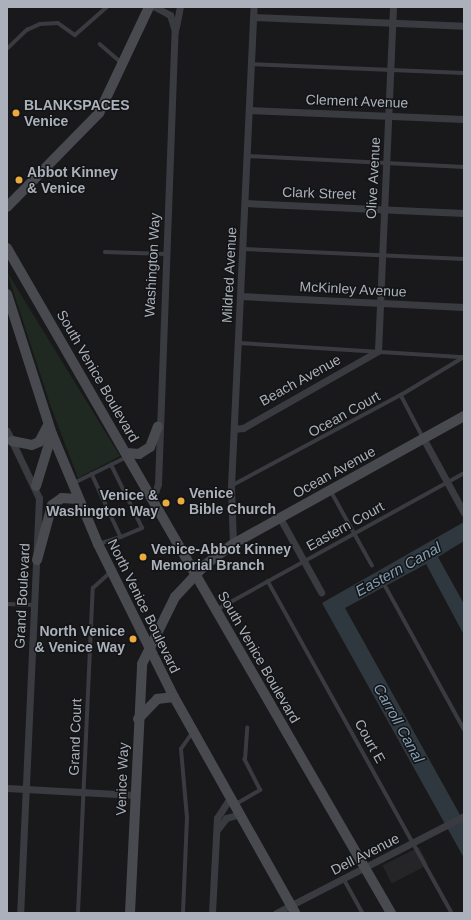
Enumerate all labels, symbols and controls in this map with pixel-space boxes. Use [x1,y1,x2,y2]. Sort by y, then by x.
street label: Clement Avenue [305,91,409,111]
place label: BLANKSPACES Venice [24,97,130,130]
marker: BLANKSPACES Venice [11,108,21,118]
street label: Olive Avenue [362,136,384,220]
place label: Abbot Kinney & Venice [27,164,118,196]
marker: Abbot Kinney & Venice [14,175,24,185]
street label: Clark Street [282,183,356,203]
street label: Washington Way [141,212,163,318]
street label: Mildred Avenue [218,226,240,324]
street label: McKinley Avenue [299,278,407,300]
street label: South Venice Boulevard [53,307,143,445]
street label: Beach Avenue [256,351,344,409]
street label: Ocean Court [305,387,383,441]
street label: Ocean Avenue [290,442,378,502]
place label: Venice Bible Church [189,485,276,518]
place label: Venice & Washington Way [46,487,158,520]
marker: Venice Bible Church [176,496,186,506]
marker: Venice & Washington Way [161,498,171,508]
street label: Eastern Court [303,498,387,554]
street label: North Venice Boulevard [104,536,184,676]
water label: Eastern Canal [352,538,444,600]
place label: Venice-Abbot Kinney Memorial Branch [151,541,291,574]
street label: Grand Boulevard [11,543,33,649]
marker: Venice-Abbot Kinney Memorial Branch [138,552,148,562]
street label: South Venice Boulevard [214,588,304,726]
place label: North Venice & Venice Way [34,623,125,656]
marker: North Venice & Venice Way [128,634,138,644]
water label: Carroll Canal [370,680,428,766]
street label: Grand Court [65,698,85,776]
street label: Court E [351,716,389,766]
street label: Venice Way [112,742,132,816]
street label: Dell Avenue [328,829,402,879]

